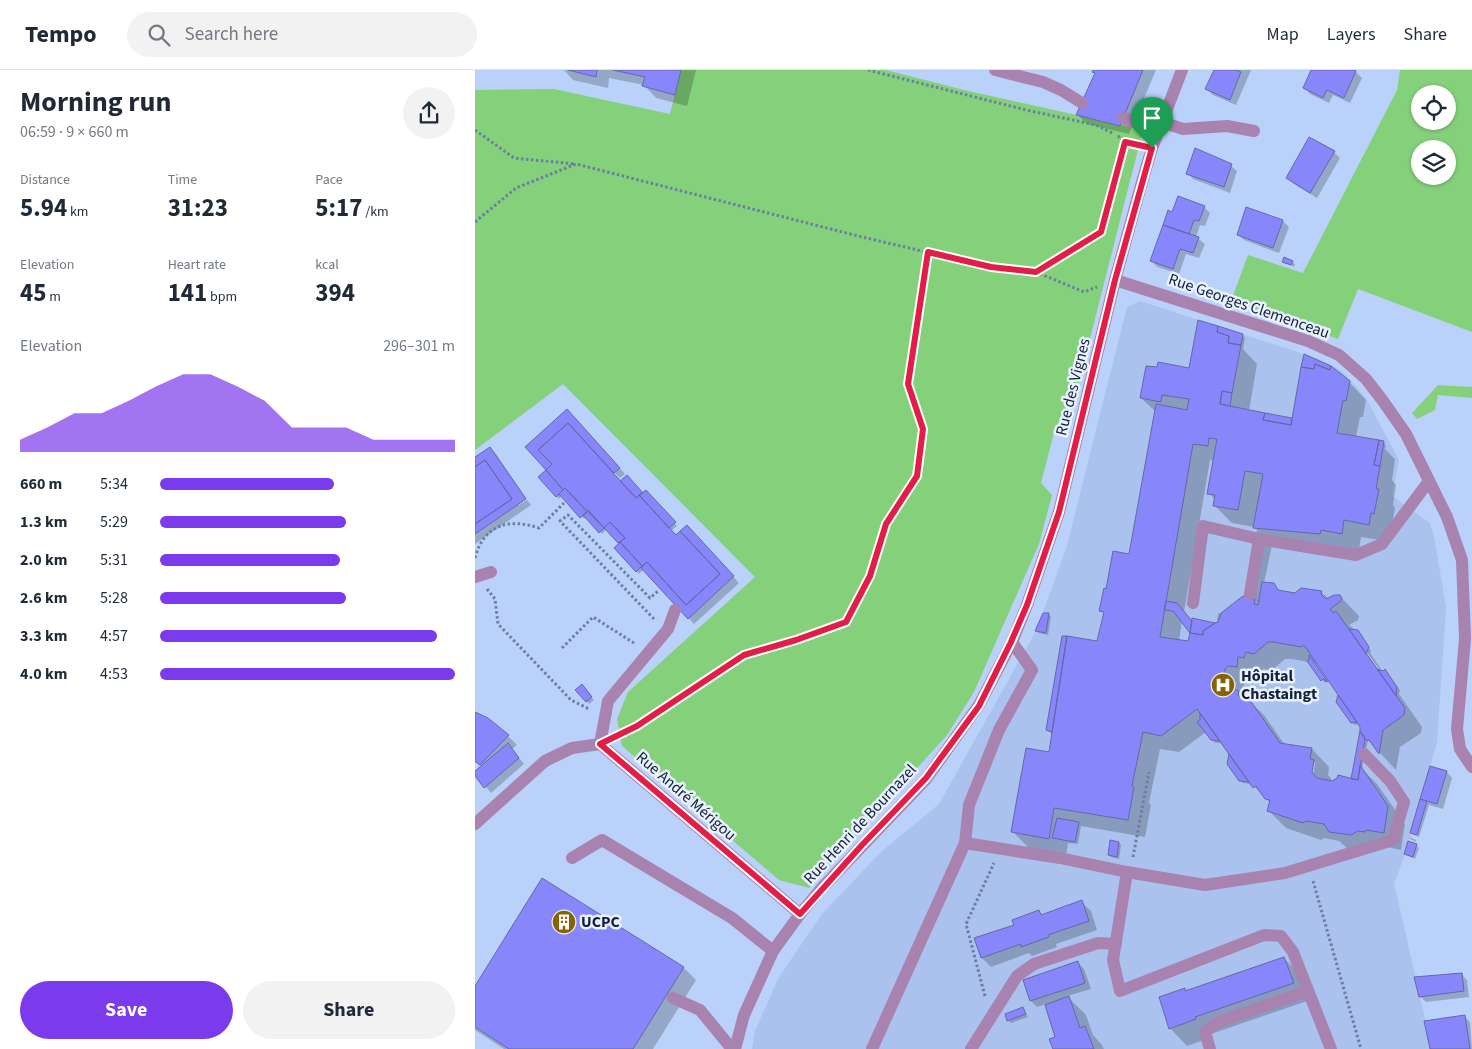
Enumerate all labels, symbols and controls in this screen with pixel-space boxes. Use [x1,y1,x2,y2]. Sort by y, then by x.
search box [127,12,477,57]
text: Tempo [25,17,97,52]
icon: search [145,21,173,49]
text: Search here [185,21,278,48]
text: Map [1267,22,1299,47]
text: Layers [1327,22,1376,47]
text: Share [1404,22,1447,47]
text: Morning run [20,82,171,122]
map controls [1411,85,1456,185]
button: locate [1411,85,1456,130]
button: share [403,87,455,139]
pin [1131,97,1173,148]
icon: arrive [1138,104,1166,132]
text: 06:59 · 9 × 660 m [20,121,129,143]
button: layers [1411,140,1456,185]
text: Distance [20,170,70,190]
text: Time [168,170,197,190]
text: Pace [315,170,343,190]
text: 5.94 [20,190,67,226]
text: 31:23 [168,190,228,226]
text: 5:17 [315,190,362,226]
text: km [67,202,88,222]
text: /km [362,202,389,222]
text: Elevation [20,255,75,275]
text: Heart rate [168,255,226,275]
text: kcal [315,255,339,275]
street label: Rue Georges Clemenceau [1166,268,1332,344]
text: 45 [20,275,46,311]
text: 141 [168,275,207,311]
text: 394 [315,275,355,311]
text: m [46,287,61,307]
text: bpm [207,287,237,307]
text: Elevation [20,335,82,357]
text: 296–301 m [383,335,455,357]
street label: Rue des Vignes [1050,336,1096,438]
text: 660 m [20,473,62,495]
text: 5:34 [100,473,128,495]
text: 1.3 km [20,511,67,533]
text: 5:29 [100,511,128,533]
text: 2.0 km [20,549,67,571]
text: 5:31 [100,549,128,571]
text: 2.6 km [20,587,67,609]
text: 5:28 [100,587,128,609]
text: 3.3 km [20,625,67,647]
text: 4:57 [100,625,128,647]
text: 4.0 km [20,663,67,685]
text: 4:53 [100,663,128,685]
place label: Hôpital Chastaingt [1241,665,1317,705]
hospital icon: Hôpital Chastaingt [1210,672,1236,698]
street label: Rue André Mérigou [631,746,741,846]
street label: Rue Henri de Bournazel [799,759,921,889]
building icon: UCPC [551,909,577,935]
place label: UCPC [581,911,620,933]
button: Save [20,981,233,1039]
button: Share [243,981,455,1039]

